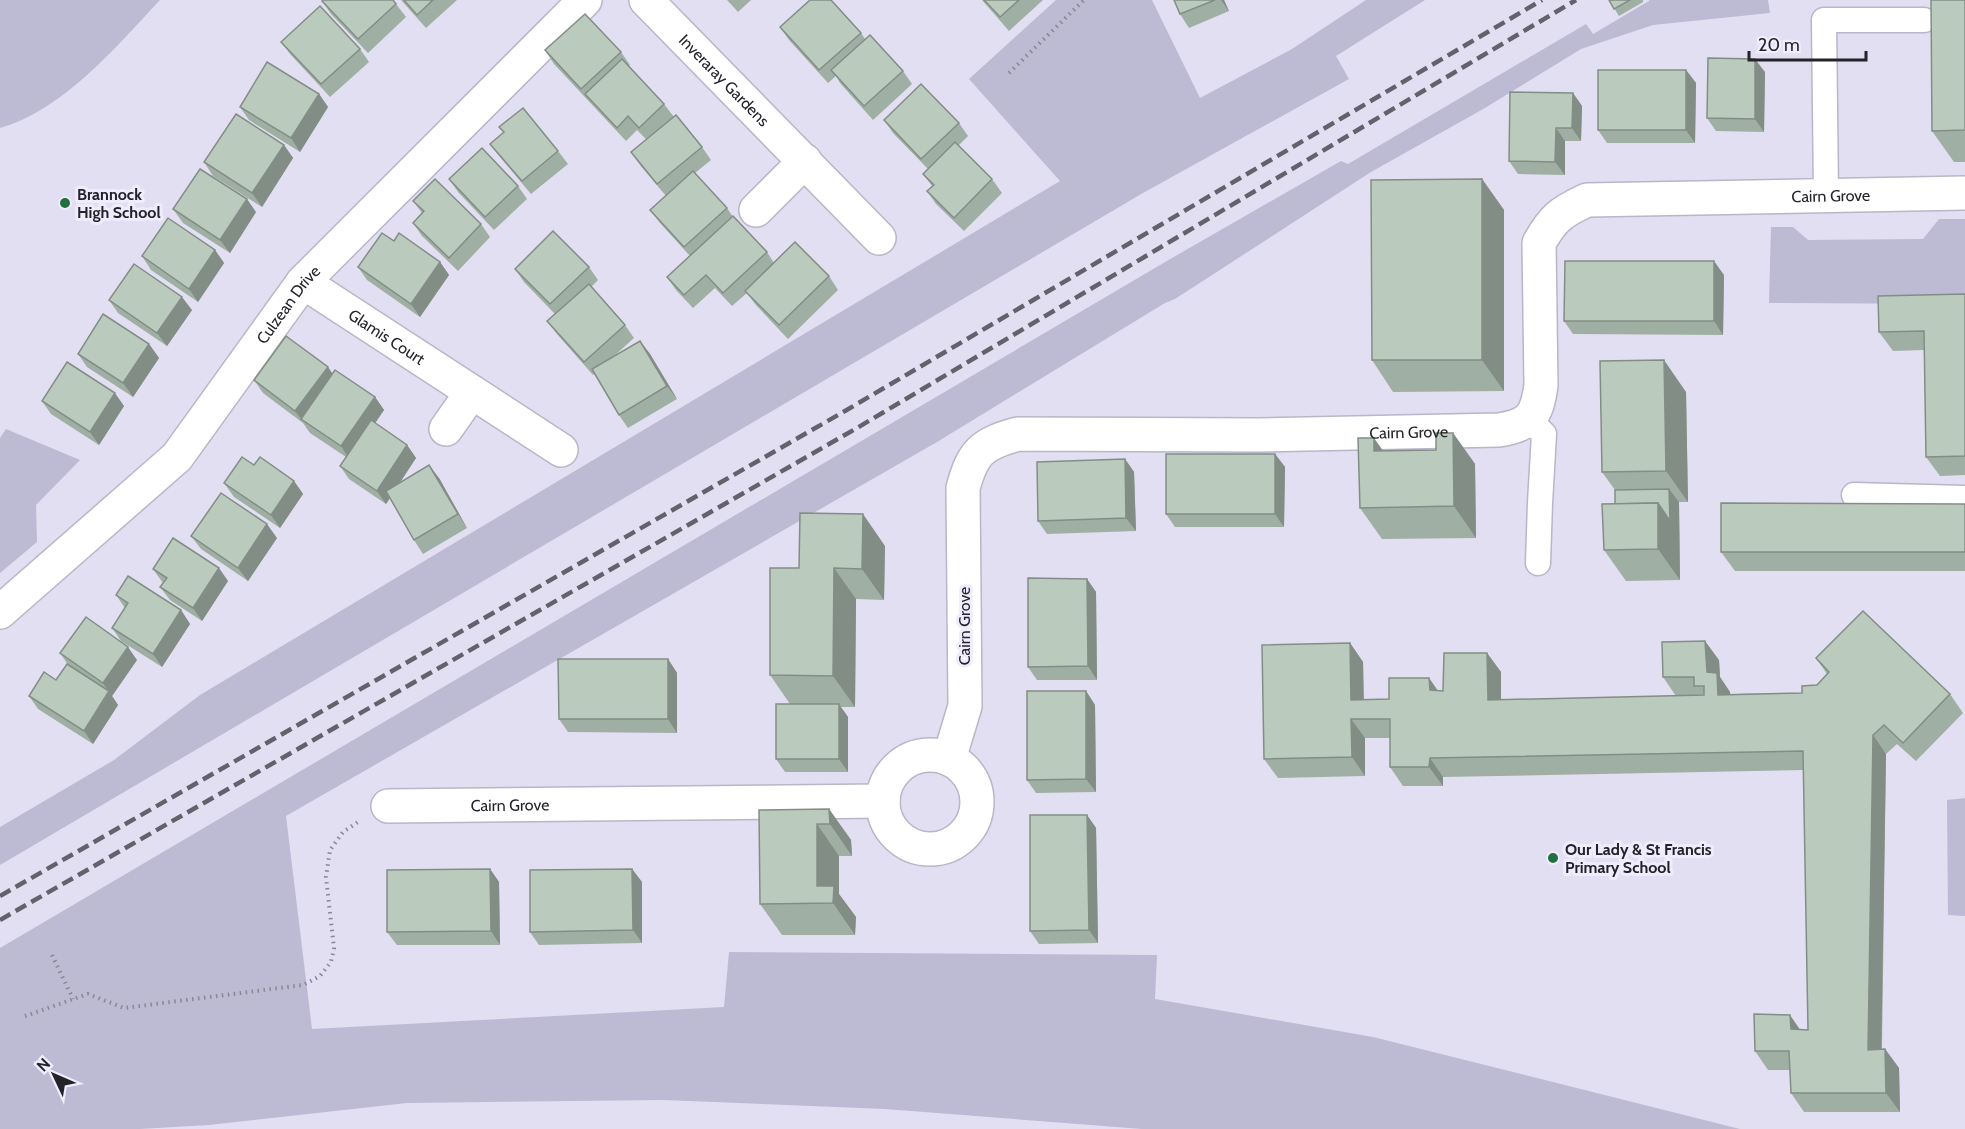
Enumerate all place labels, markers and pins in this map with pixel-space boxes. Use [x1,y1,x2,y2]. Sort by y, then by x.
place label: Brannock High School [77,185,161,222]
marker: Brannock High School [58,196,72,210]
place label: Our Lady & St Francis Primary School [1565,840,1712,877]
marker: Our Lady & St Francis Primary School [1546,851,1560,865]

